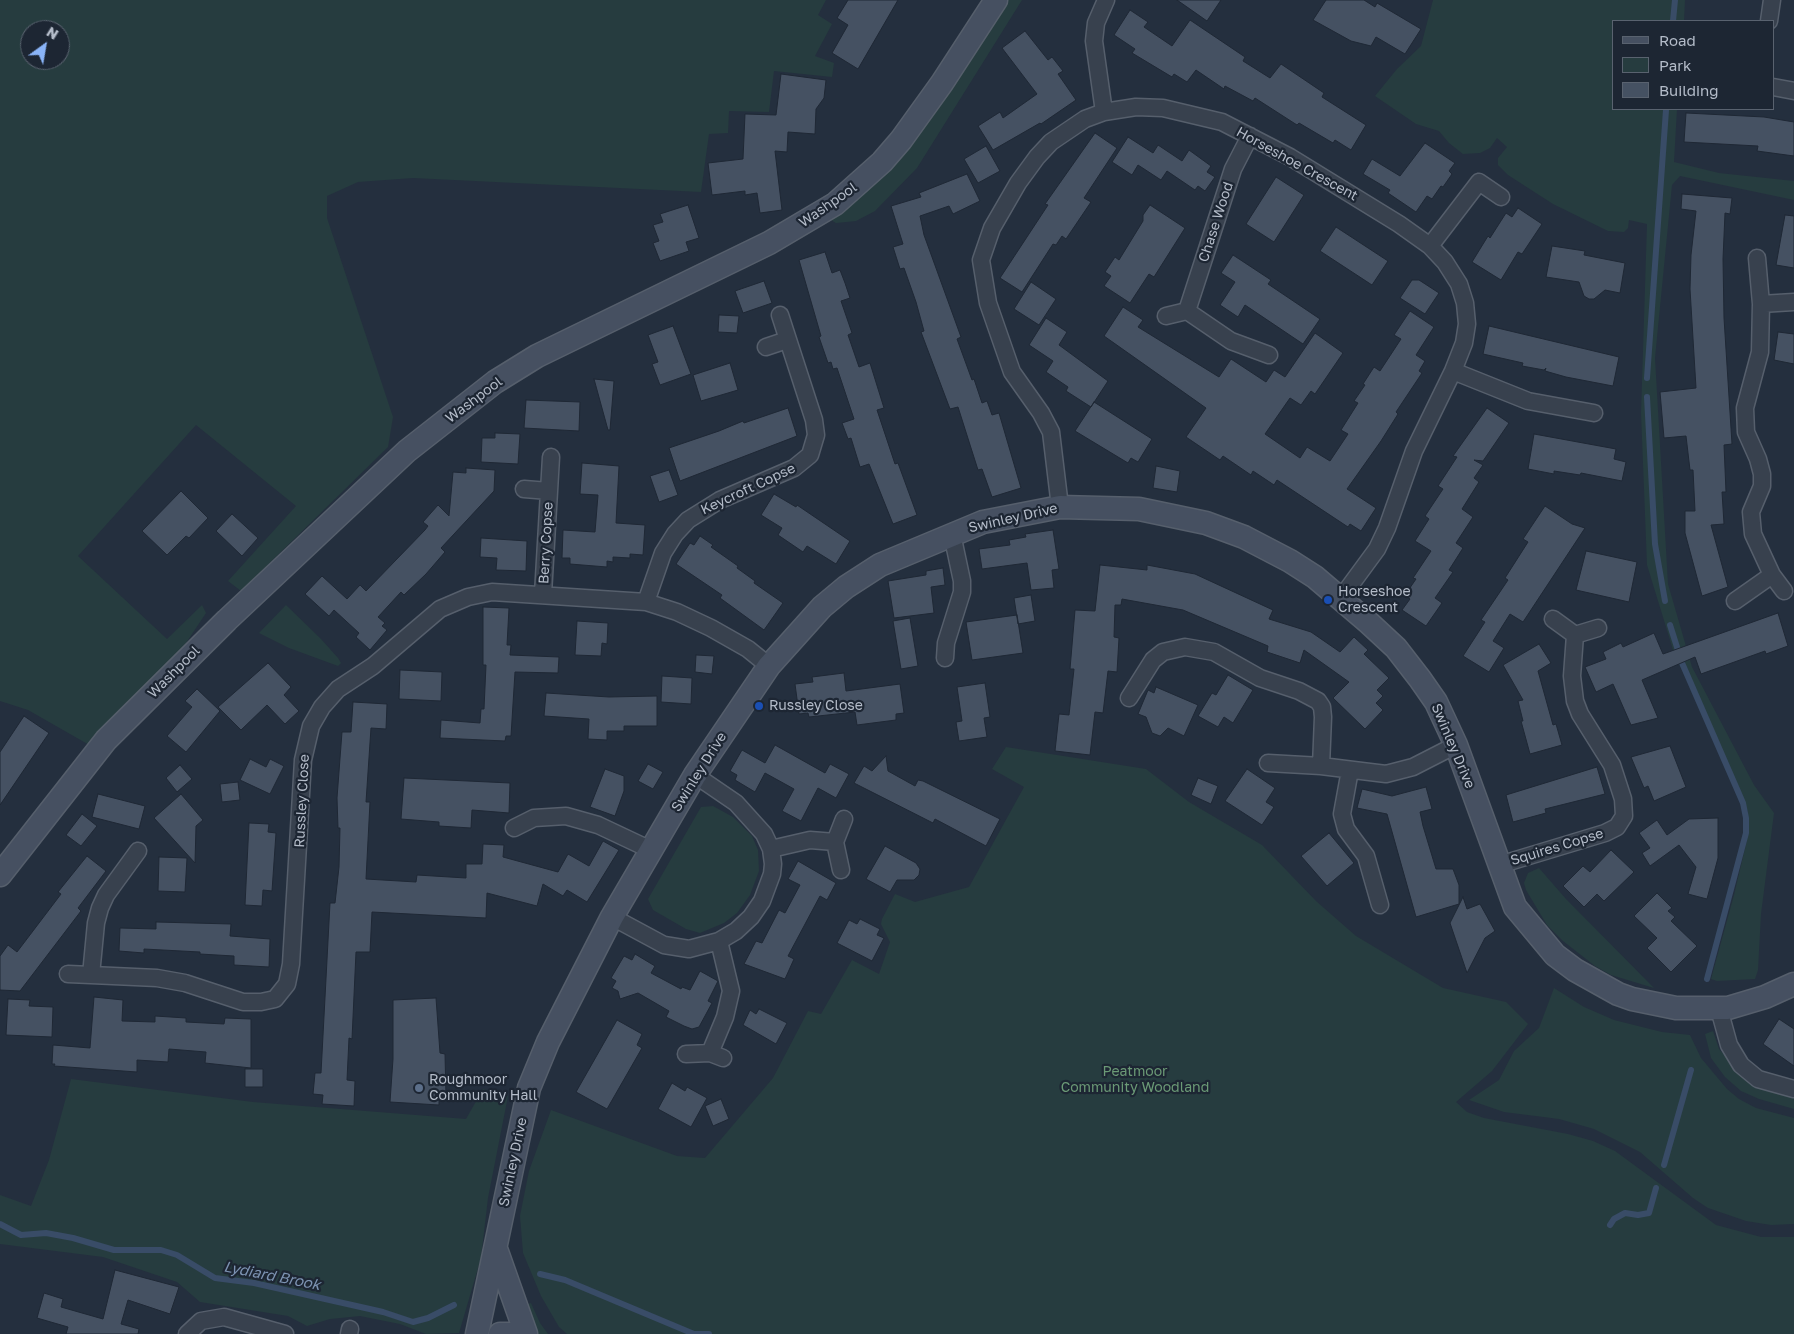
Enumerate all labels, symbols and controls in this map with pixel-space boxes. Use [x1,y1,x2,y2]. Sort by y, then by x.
north arrow [20,20,70,70]
legend [1612,20,1774,110]
text: N [44,23,62,43]
text: Road [1659,31,1696,49]
text: Park [1659,56,1691,74]
text: Building [1659,81,1719,99]
street label: Horseshoe Crescent [1233,124,1361,204]
street label: Washpool [796,179,860,231]
street label: Chase Wood [1195,180,1237,264]
street label: Washpool [442,373,506,427]
street label: Keycroft Copse [698,460,798,518]
street label: Swinley Drive [967,500,1059,536]
street label: Berry Copse [535,501,557,585]
place label: Horseshoe Crescent [1338,584,1411,616]
marker: Horseshoe Crescent [1322,594,1334,606]
street label: Washpool [144,642,204,702]
place label: Russley Close [769,698,863,714]
marker: Russley Close [753,700,765,712]
street label: Swinley Drive [1428,701,1478,791]
street label: Swinley Drive [668,729,730,815]
street label: Russley Close [291,754,313,848]
street label: Squires Copse [1509,825,1605,869]
park label: Peatmoor Community Woodland [1061,1064,1209,1096]
place label: Roughmoor Community Hall [429,1072,537,1104]
marker: Roughmoor Community Hall [413,1082,425,1094]
street label: Swinley Drive [495,1116,531,1208]
water label: Lydiard Brook [222,1258,322,1294]

